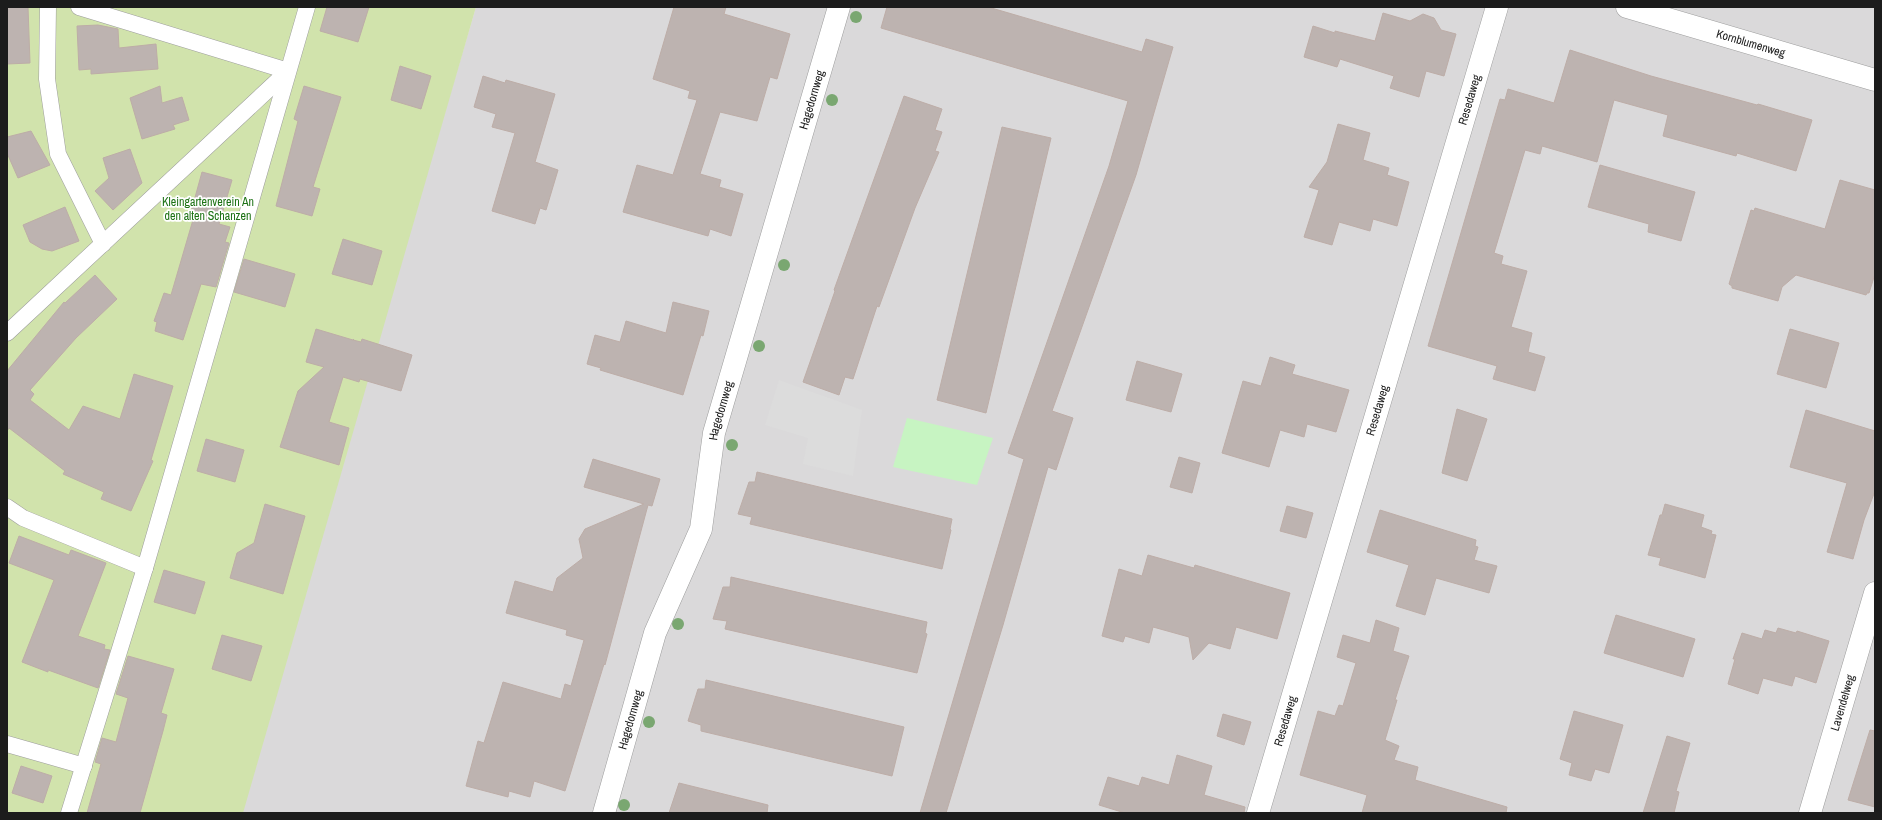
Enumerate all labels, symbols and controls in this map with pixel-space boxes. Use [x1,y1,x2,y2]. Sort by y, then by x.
street label: Kornblumenweg [1714,26,1788,61]
street label: Hagedornweg [795,68,828,131]
street label: Resedaweg [1454,72,1485,127]
park label: Kleingartenverein An den alten Schanzen [162,194,254,224]
street label: Hagedornweg [705,378,737,441]
street label: Resedaweg [1362,383,1393,438]
street label: Lavendelweg [1827,672,1859,733]
street label: Hagedornweg [614,687,647,751]
street label: Resedaweg [1270,693,1301,748]

